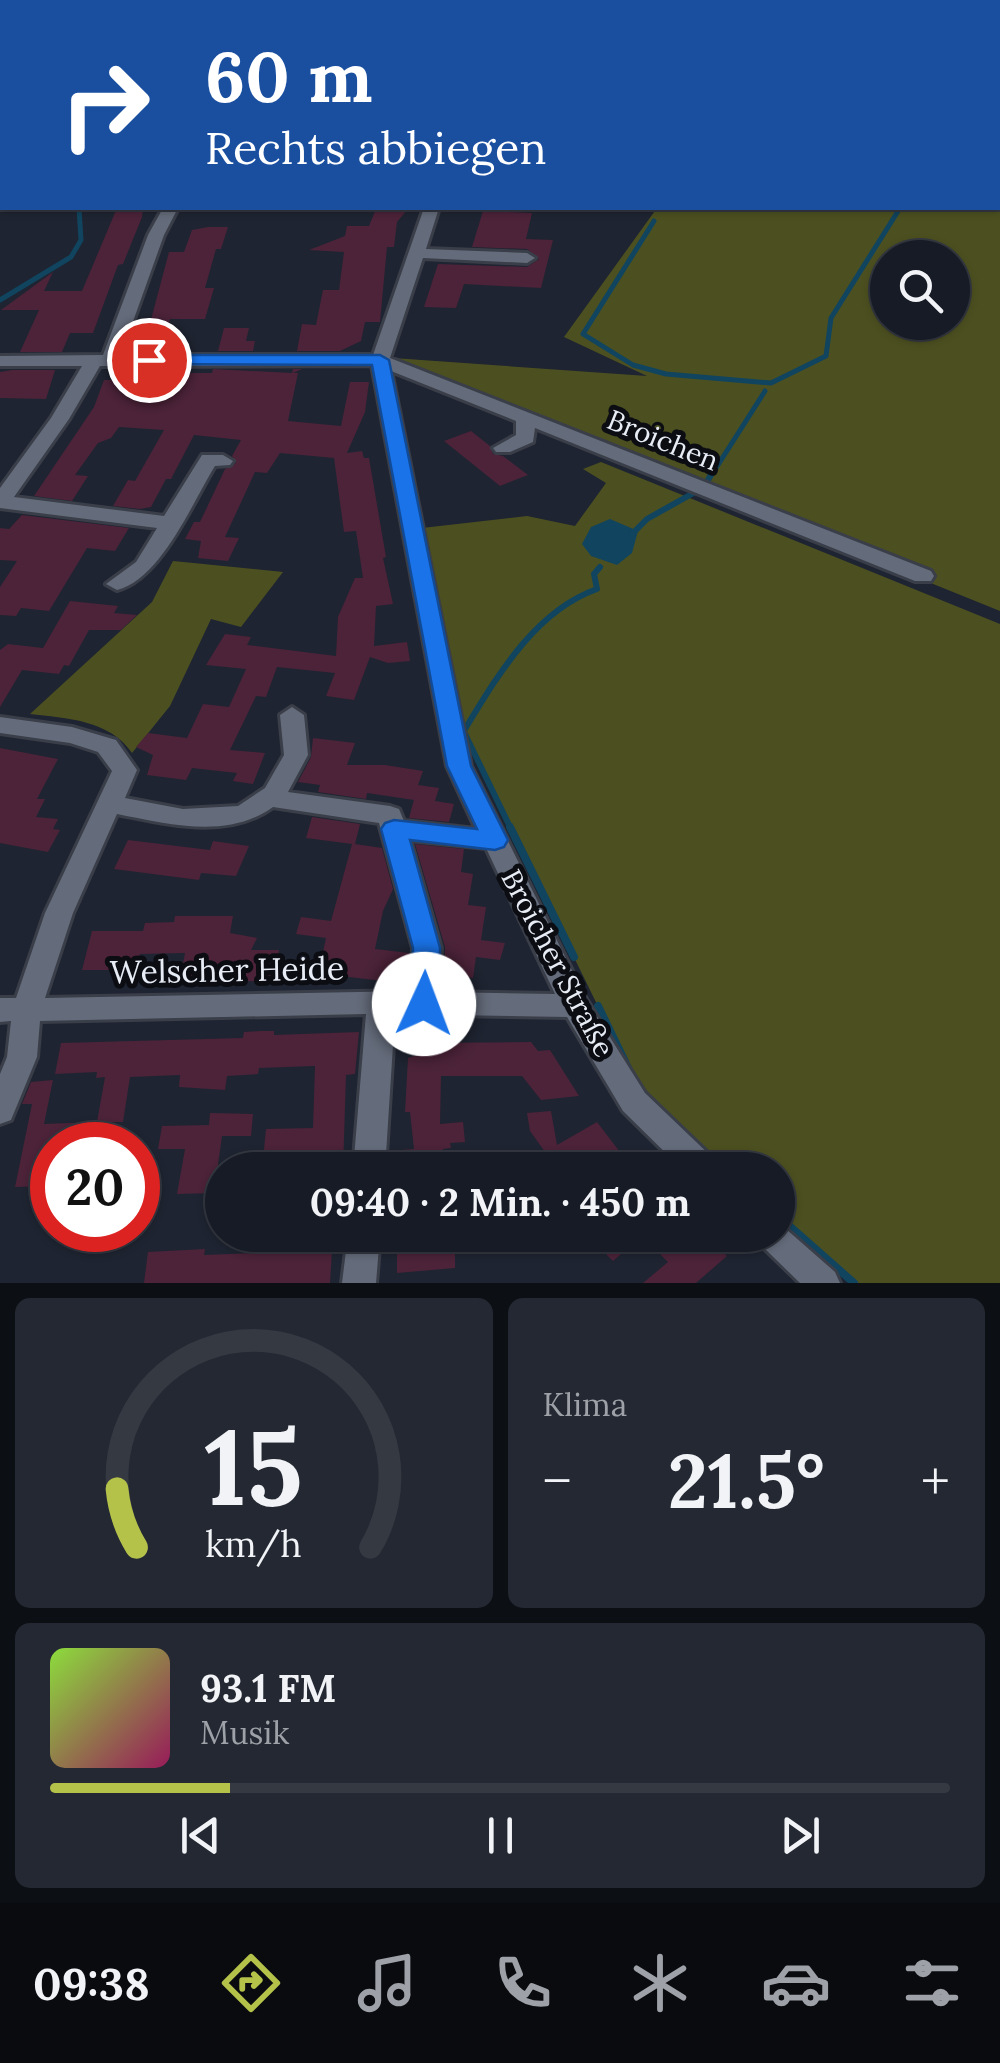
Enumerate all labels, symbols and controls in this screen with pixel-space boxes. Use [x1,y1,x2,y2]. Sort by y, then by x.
text: 60 m [205,32,373,121]
icon: right [40,40,170,170]
text: Rechts abbiegen [205,119,547,176]
map controls [870,240,970,340]
button: search [870,240,970,340]
pin [107,318,192,403]
icon: arrive [122,333,177,388]
street label: Broichen [602,401,724,479]
street label: Broicher Straße [494,863,622,1063]
street label: Welscher Heide [109,947,345,993]
position arrow [372,952,476,1056]
speed limit sign: 20 [30,1122,160,1252]
text: 09:40 · 2 Min. · 450 m [310,1178,690,1226]
text: Klima [543,1384,627,1425]
text: 15 [205,1400,303,1533]
text: 21.5° [668,1433,825,1529]
text: − [543,1446,572,1516]
text: + [921,1446,950,1516]
text: km/h [205,1521,302,1567]
text: 93.1 FM [200,1664,336,1712]
text: Musik [200,1712,289,1753]
icon: previous [173,1808,228,1863]
icon: pause [473,1808,528,1863]
icon: next [773,1808,828,1863]
icon: directions [216,1948,286,2018]
icon: music [352,1948,422,2018]
icon: phone [488,1948,558,2018]
icon: climate [625,1948,695,2018]
icon: car [761,1948,831,2018]
icon: filters [897,1948,967,2018]
text: 09:38 [33,1955,150,2012]

